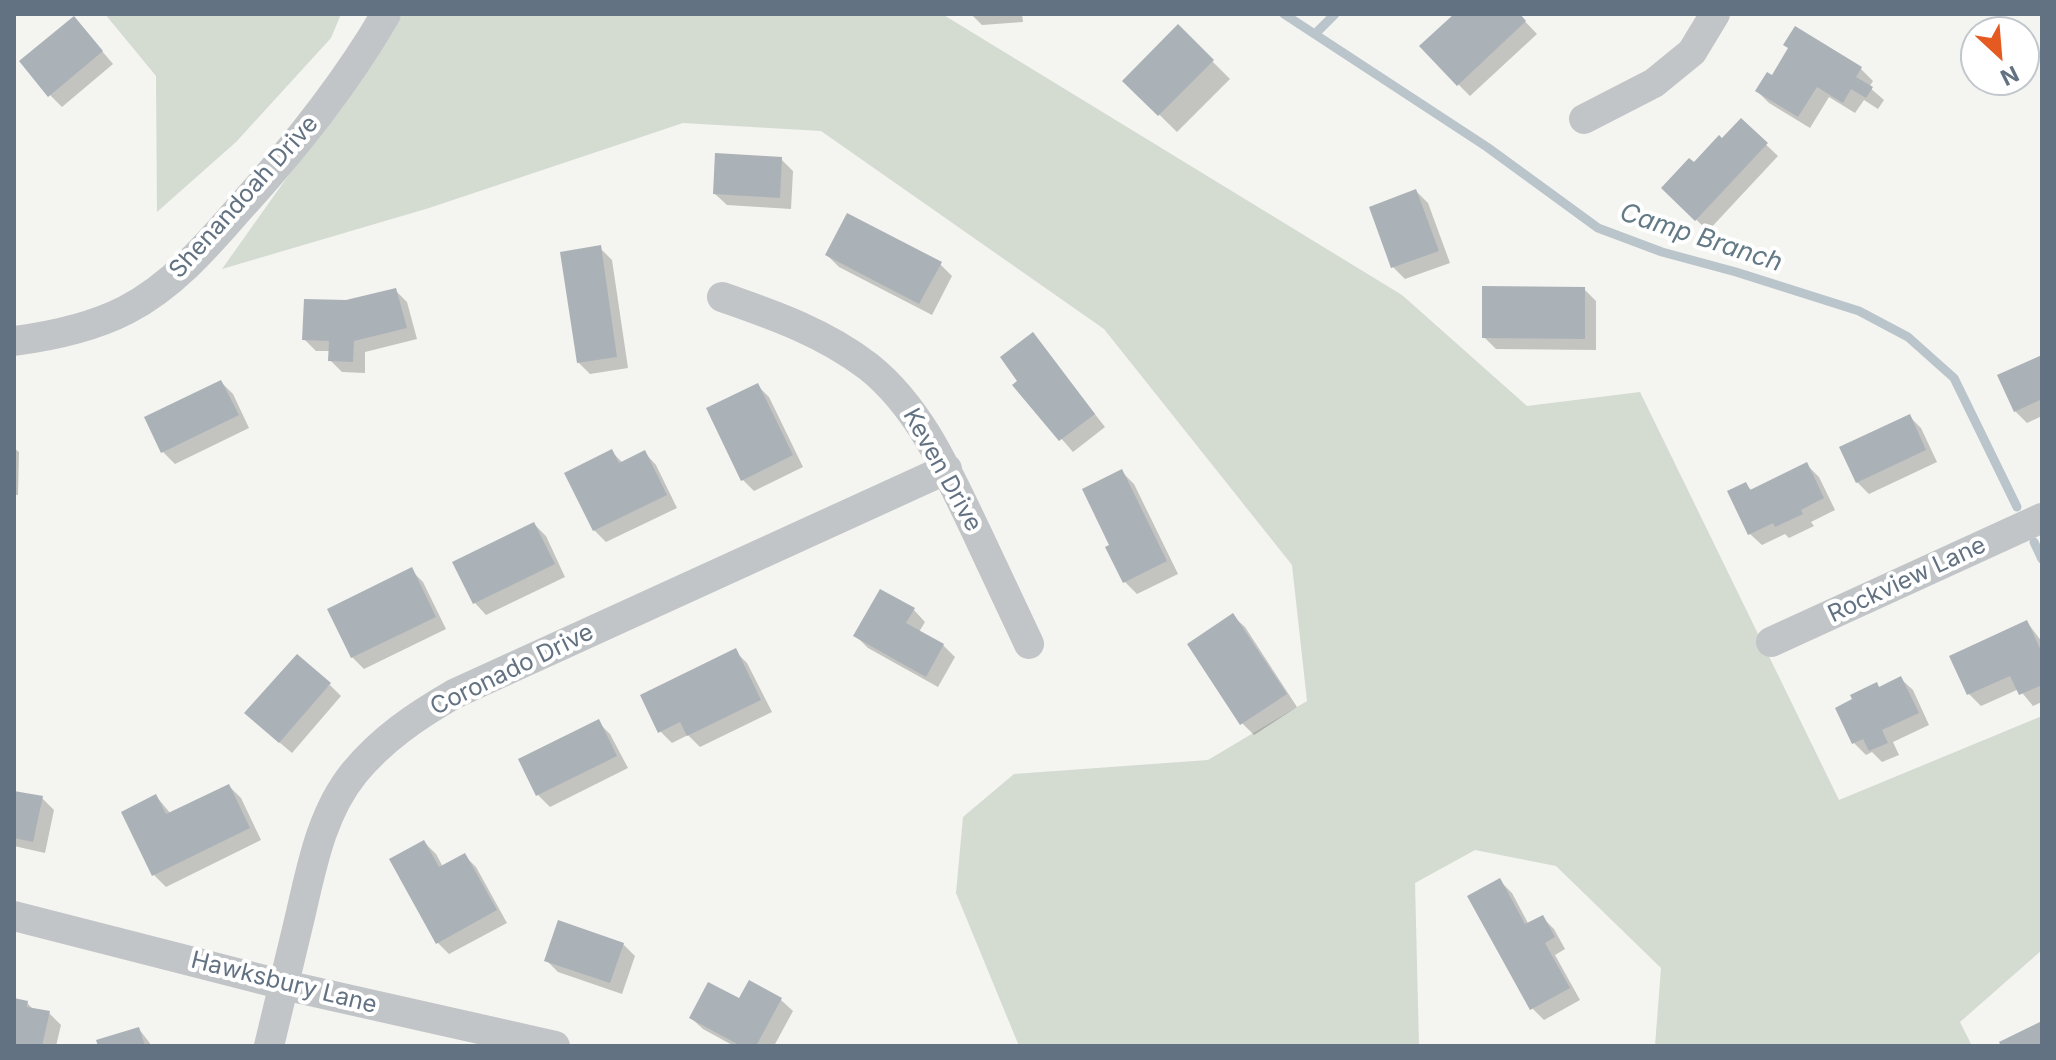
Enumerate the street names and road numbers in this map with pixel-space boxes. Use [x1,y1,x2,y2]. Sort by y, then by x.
street label: Shenandoah Drive [163,110,325,284]
street label: Keven Drive [896,403,988,537]
street label: Rockview Lane [1823,531,1991,629]
street label: Coronado Drive [426,618,598,722]
street label: Hawksbury Lane [188,946,380,1020]

